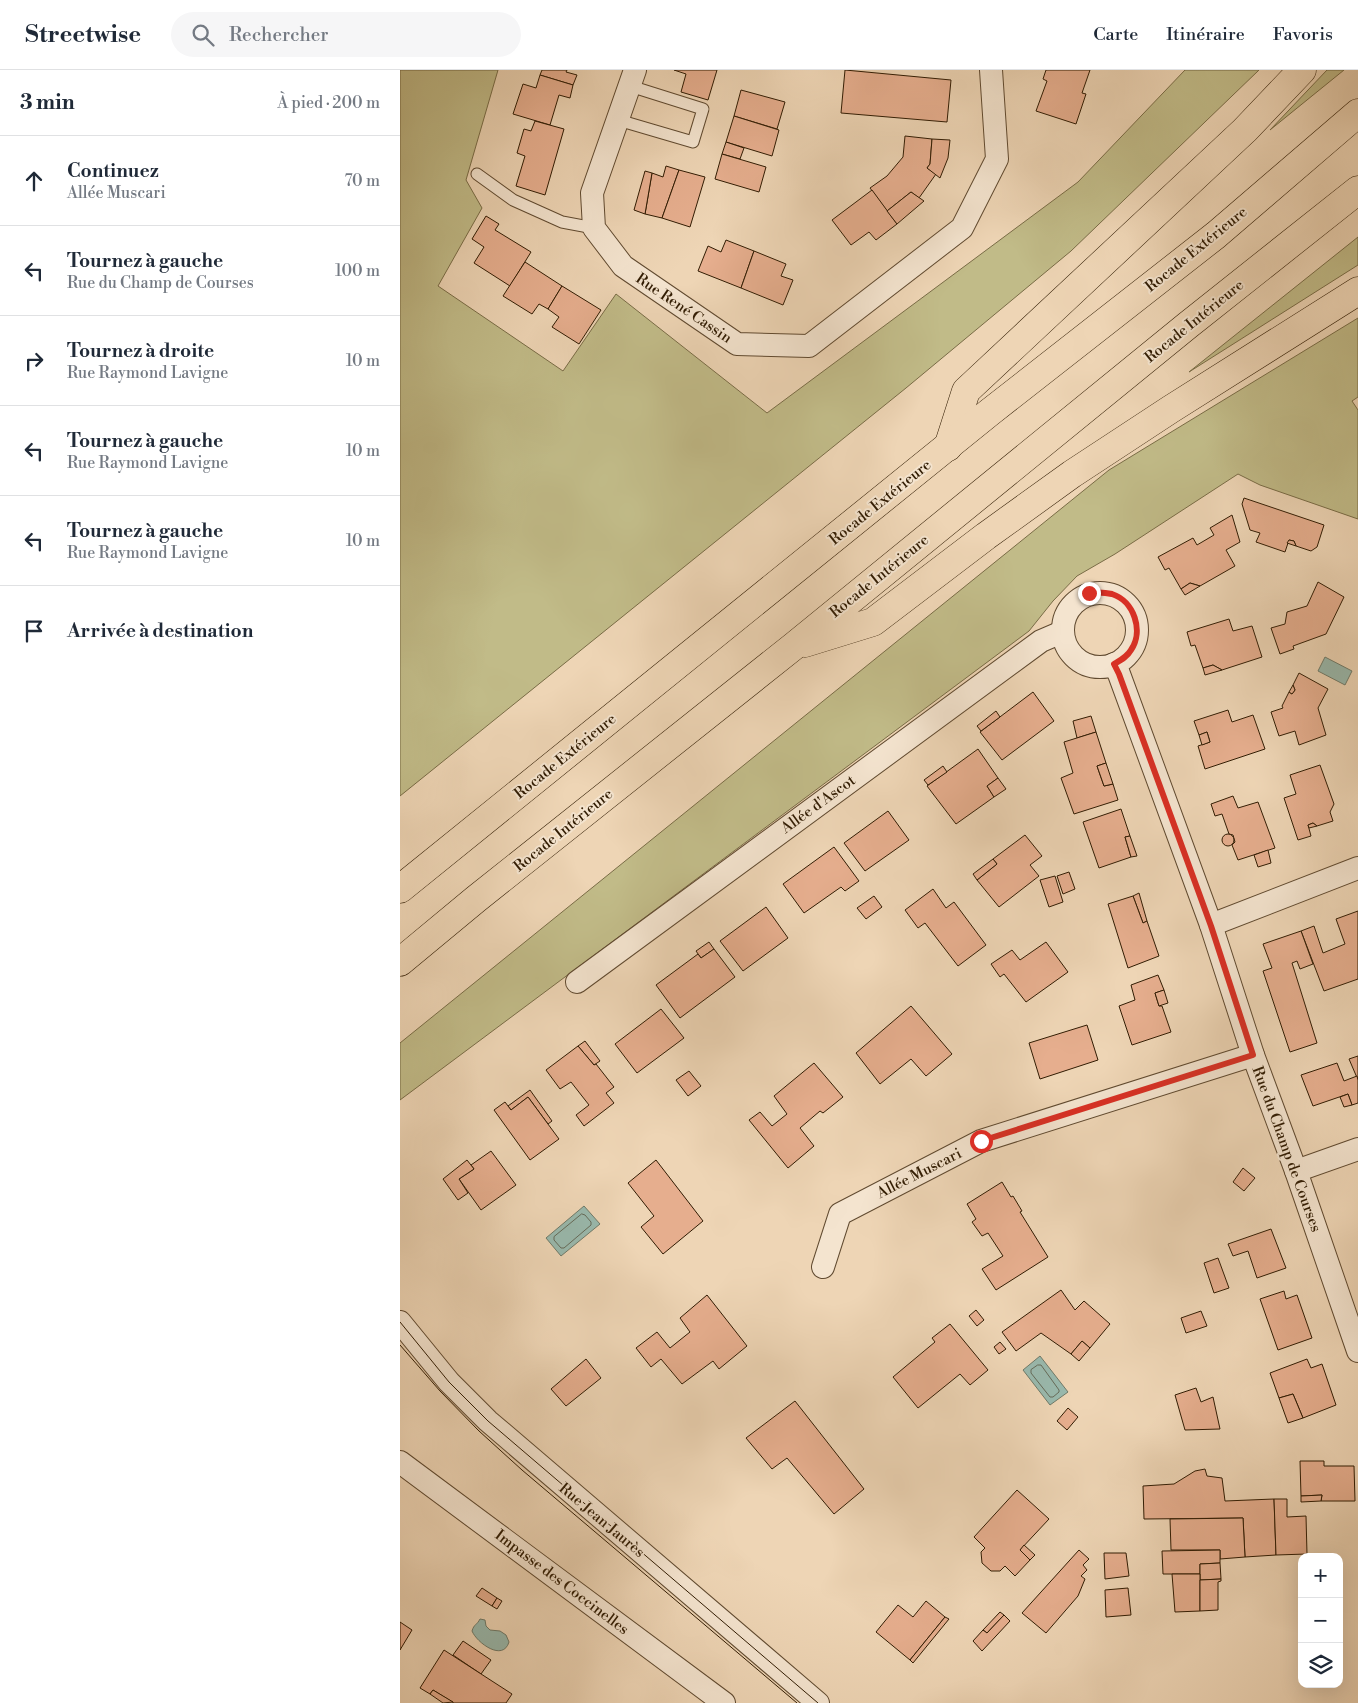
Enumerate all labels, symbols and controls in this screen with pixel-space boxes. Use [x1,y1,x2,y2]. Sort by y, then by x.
search box [171,12,521,57]
text: Streetwise [25,20,141,50]
icon: search [189,21,217,49]
text: Rechercher [229,23,329,47]
text: Carte [1093,23,1138,46]
text: Itinéraire [1166,23,1245,46]
text: Favoris [1273,23,1333,46]
text: 3 min [20,90,75,116]
text: À pied · 200 m [277,93,380,113]
text: Continuez [67,159,159,183]
icon: ahead [20,167,48,195]
text: 70 m [344,171,380,191]
text: Allée Muscari [67,183,166,203]
street label: Rocade Extérieure [1142,203,1251,296]
text: Tournez à gauche [67,249,223,273]
icon: left [20,257,48,285]
text: 100 m [335,261,380,281]
street label: Rue René Cassin [632,269,735,348]
text: Rue du Champ de Courses [67,273,254,293]
street label: Rocade Intérieure [1141,276,1248,367]
text: Tournez à droite [67,339,214,363]
icon: right [20,347,48,375]
text: 10 m [346,351,380,371]
text: Rue Raymond Lavigne [67,363,228,383]
text: Tournez à gauche [67,429,223,453]
icon: left [20,437,48,465]
text: 10 m [346,441,380,461]
text: Rue Raymond Lavigne [67,453,228,473]
street label: Rocade Extérieure [826,456,935,549]
text: Tournez à gauche [67,519,223,543]
icon: left [20,527,48,555]
text: 10 m [346,531,380,551]
street label: Rocade Intérieure [826,531,933,622]
text: Rue Raymond Lavigne [67,543,228,563]
route end [1078,582,1101,605]
icon: arrive [20,617,48,645]
text: Arrivée à destination [67,619,253,643]
street label: Rocade Extérieure [511,710,620,803]
street label: Allée d'Ascot [777,771,860,838]
street label: Rocade Intérieure [510,785,617,876]
street label: Rue du Champ de Courses [1248,1064,1325,1235]
route start [970,1130,993,1153]
street label: Allée Muscari [873,1144,965,1203]
street label: Rue Jean Jaurès [555,1479,648,1562]
street label: Impasse des Coccinelles [491,1526,632,1639]
map controls [1298,1553,1343,1688]
button: + [1298,1553,1343,1598]
button: − [1298,1598,1343,1643]
button: layers [1298,1643,1343,1688]

